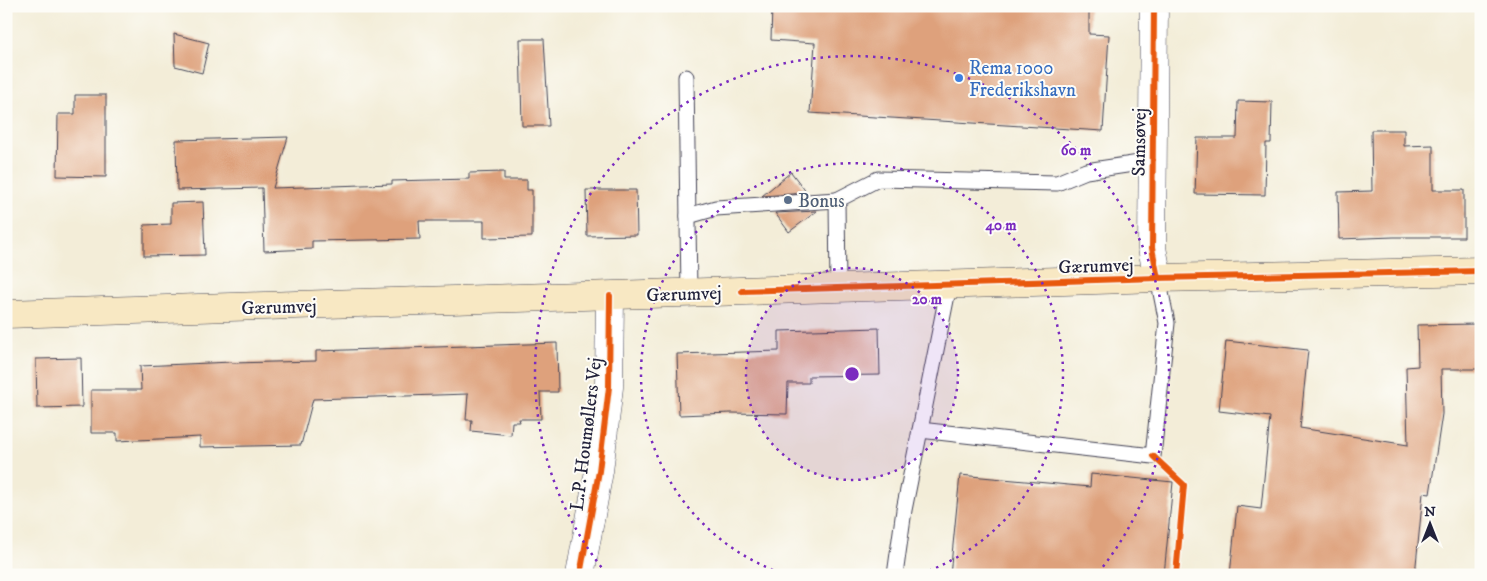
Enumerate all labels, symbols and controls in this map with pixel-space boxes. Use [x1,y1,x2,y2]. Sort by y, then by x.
place label: Rema 1000 Frederikshavn [969,57,1076,102]
marker: Rema 1000 Frederikshavn [953,72,965,84]
street label: Samsøvej [1127,108,1152,177]
text: 60 m [1061,141,1092,160]
place label: Bonus [798,190,845,213]
marker: Bonus [782,194,794,206]
text: 40 m [984,216,1017,235]
street label: Gærumvej [1058,254,1134,279]
street label: Gærumvej [646,282,722,307]
text: 20 m [912,290,943,309]
street label: Gærumvej [241,295,317,320]
street label: L.P. Houmøllers Vej [566,356,607,512]
centre of rings [843,365,861,383]
north arrow [1404,498,1454,548]
text: N [1424,503,1436,521]

